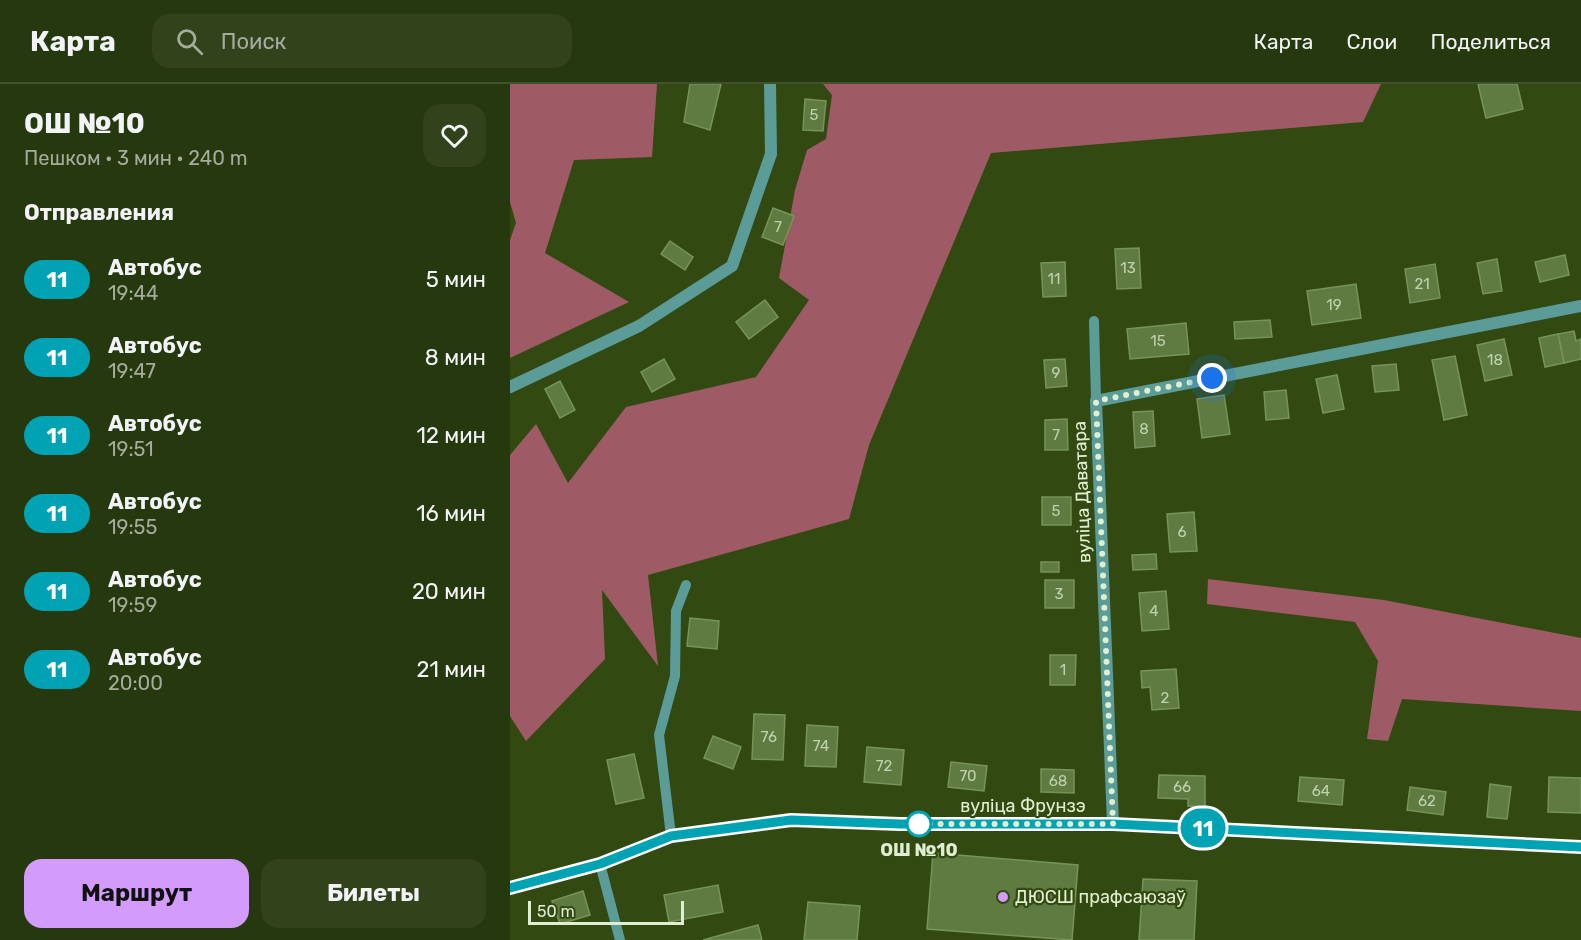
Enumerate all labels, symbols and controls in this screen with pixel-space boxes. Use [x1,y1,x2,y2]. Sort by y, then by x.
search box [152,14,572,68]
text: Карта [30,25,116,58]
icon: search [173,25,206,58]
text: Поиск [221,28,286,55]
text: Карта [1253,29,1313,54]
text: Слои [1346,29,1397,54]
text: Поделиться [1430,29,1551,54]
button: heart [423,104,486,167]
house number: 5 [810,106,819,124]
text: ОШ №10 [24,107,145,140]
text: Пешком · 3 мин · 240 m [24,146,248,170]
text: Отправления [24,199,174,226]
house number: 7 [774,218,782,236]
text: Автобус [108,254,202,281]
house number: 13 [1120,259,1136,277]
text: 5 мин [426,266,486,293]
text: 11 [47,267,67,292]
house number: 11 [1048,270,1060,288]
house number: 21 [1414,275,1430,293]
text: 19:44 [108,281,158,305]
house number: 19 [1326,296,1342,314]
text: Автобус [108,332,202,359]
house number: 15 [1150,332,1166,350]
text: 8 мин [425,344,486,371]
text: 11 [47,345,67,370]
house number: 18 [1487,351,1503,369]
text: 19:47 [108,359,156,383]
your location [1197,363,1227,393]
house number: 9 [1052,364,1061,382]
text: Автобус [108,410,202,437]
house number: 8 [1139,420,1149,438]
street label: вуліца Даватара [1069,421,1095,563]
text: 12 мин [416,422,486,449]
text: 11 [47,423,67,448]
house number: 7 [1052,426,1060,444]
text: 19:51 [108,437,154,461]
text: Автобус [108,488,202,515]
text: 16 мин [416,500,486,527]
text: 11 [47,501,67,526]
house number: 5 [1052,502,1061,520]
text: 19:55 [108,515,157,539]
house number: 6 [1177,523,1187,541]
text: Автобус [108,566,202,593]
text: 20 мин [412,578,486,605]
text: 11 [47,579,67,604]
house number: 3 [1054,585,1064,603]
text: 19:59 [108,593,157,617]
house number: 4 [1149,602,1159,620]
text: Автобус [108,644,202,671]
text: 21 мин [416,656,486,683]
text: 11 [47,657,67,682]
house number: 1 [1060,661,1066,679]
text: 20:00 [108,671,163,695]
house number: 2 [1161,689,1170,707]
house number: 76 [761,728,777,746]
house number: 74 [813,737,829,755]
house number: 72 [876,757,892,775]
house number: 70 [959,767,977,785]
house number: 68 [1049,772,1067,790]
house number: 66 [1173,778,1191,796]
house number: 64 [1312,782,1330,800]
house number: 62 [1418,792,1436,810]
street label: вуліца Фрунзэ [960,795,1086,817]
line badge: 11 [1176,808,1230,848]
marker: ОШ №10 [906,811,932,837]
text: 11 [1193,816,1213,841]
place label: ОШ №10 [880,839,958,861]
button: Маршрут [24,859,249,928]
button: Билеты [261,859,486,928]
place label: ДЮСШ прафсаюзаў [1015,886,1186,908]
marker: ДЮСШ прафсаюзаў [996,890,1010,904]
scale bar [528,898,684,926]
text: 50 m [537,902,575,921]

